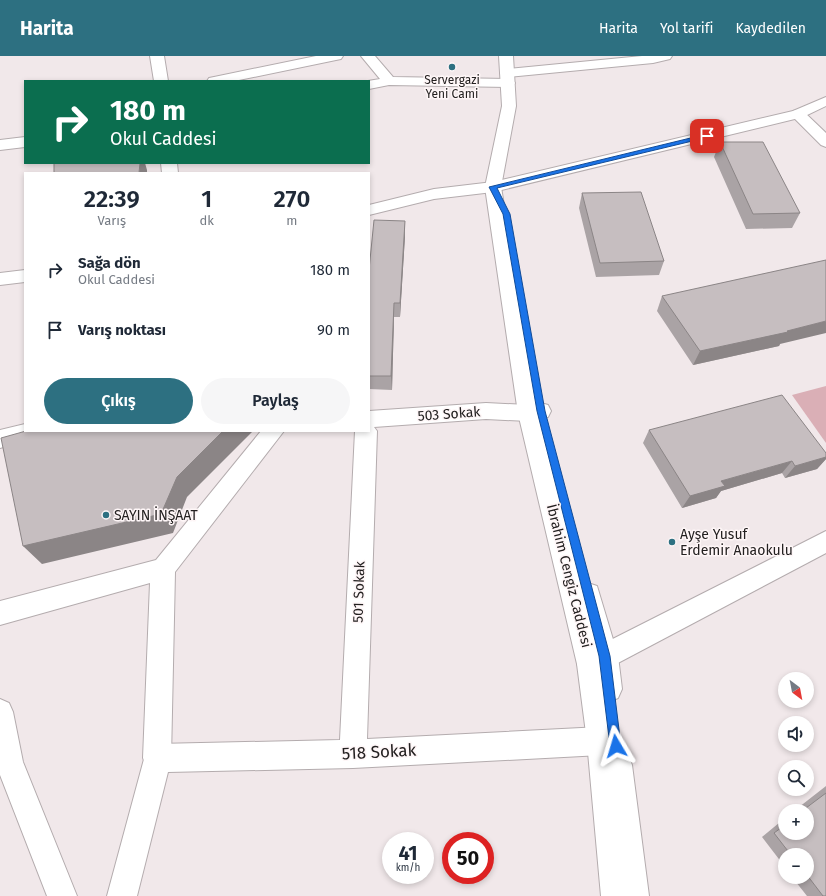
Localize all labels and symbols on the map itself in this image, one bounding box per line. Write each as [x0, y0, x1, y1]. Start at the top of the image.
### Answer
marker: Servergazi Yeni Cami [447, 62, 457, 72]
place label: Servergazi Yeni Cami [424, 73, 480, 101]
pin [690, 119, 724, 153]
street label: 503 Sokak [417, 403, 482, 425]
street label: İbrahim Cengiz Caddesi [543, 502, 596, 650]
place label: SAYIN İNŞAAT [114, 506, 199, 524]
marker: SAYIN İNŞAAT [101, 510, 111, 520]
place label: Ayşe Yusuf Erdemir Anaokulu [680, 526, 793, 559]
marker: Ayşe Yusuf Erdemir Anaokulu [667, 537, 677, 547]
street label: 501 Sokak [349, 560, 369, 623]
north arrow [778, 672, 814, 708]
position arrow [595, 725, 637, 767]
street label: 518 Sokak [341, 740, 417, 764]
speed limit sign: 50 [442, 832, 494, 884]

